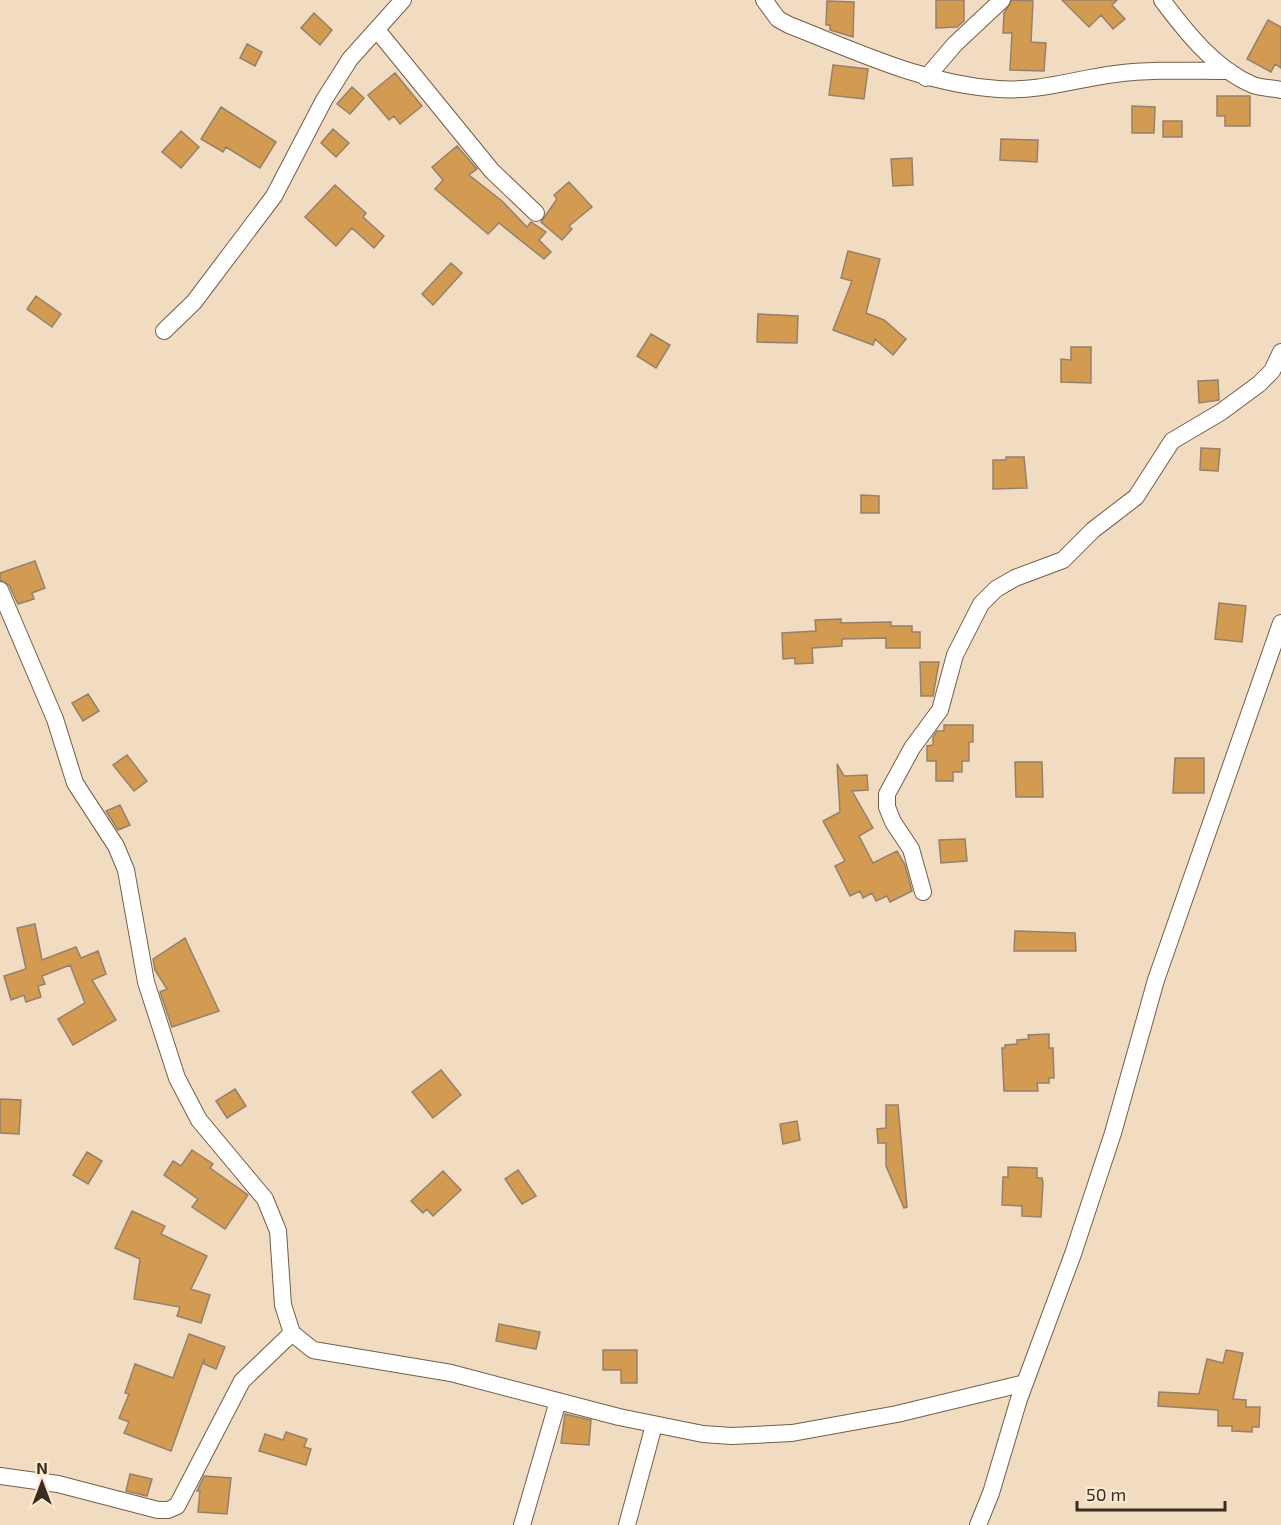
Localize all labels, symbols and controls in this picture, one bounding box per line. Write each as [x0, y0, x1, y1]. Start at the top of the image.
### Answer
north arrow [12, 1453, 72, 1513]
text: N [36, 1458, 48, 1477]
scale bar [1077, 1474, 1226, 1512]
text: 50 m [1086, 1483, 1126, 1505]

